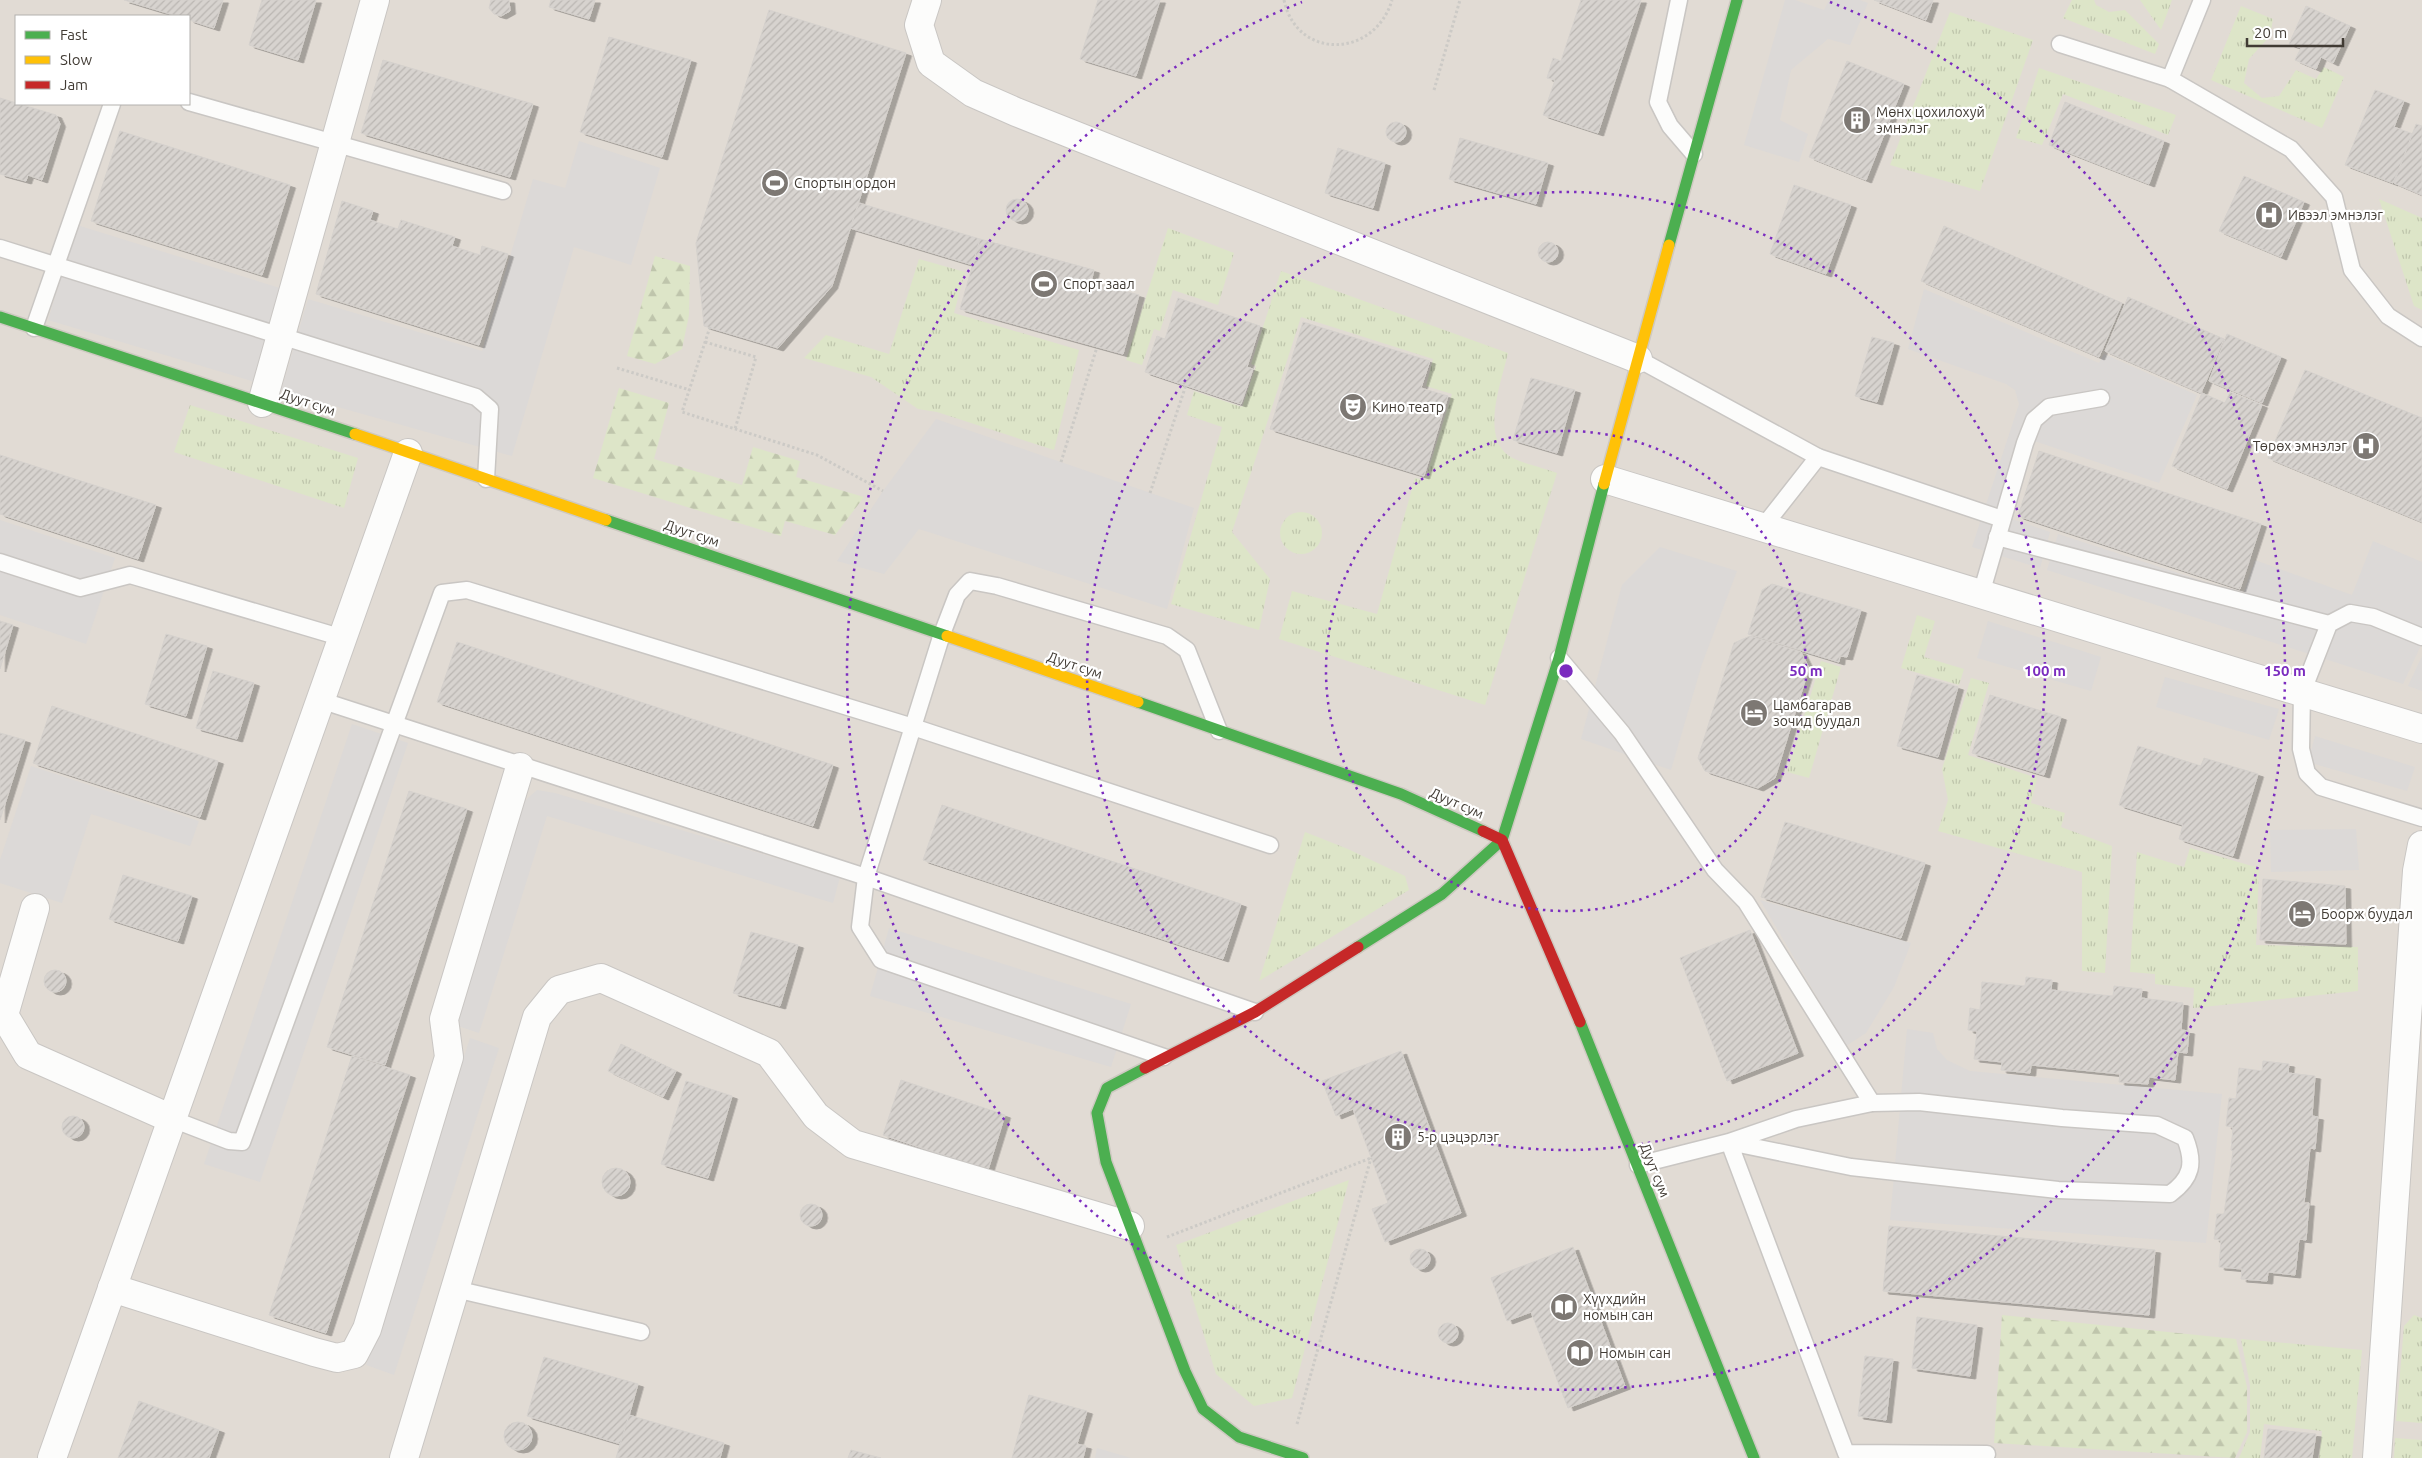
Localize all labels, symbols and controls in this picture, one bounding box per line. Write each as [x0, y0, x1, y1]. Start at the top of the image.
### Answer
legend [15, 15, 190, 105]
scale bar [2247, 15, 2343, 47]
text: 20 m [2254, 24, 2287, 41]
text: Fast [60, 26, 88, 43]
text: Slow [60, 51, 93, 68]
text: Jam [60, 76, 88, 93]
place label: Мөнх цохилохуй эмнэлэг [1876, 104, 1985, 136]
building icon: Мөнх цохилохуй эмнэлэг [1842, 105, 1872, 135]
sports icon: Спортын ордон [760, 168, 790, 198]
place label: Спортын ордон [794, 175, 896, 191]
hospital icon: Ивээл эмнэлэг [2254, 200, 2284, 230]
place label: Ивээл эмнэлэг [2288, 207, 2383, 223]
sports icon: Спорт заал [1029, 269, 1059, 299]
place label: Спорт заал [1063, 276, 1135, 292]
street label: Дуут сум [278, 385, 338, 419]
theatre icon: Кино театр [1338, 392, 1368, 422]
place label: Кино театр [1372, 399, 1444, 415]
hospital icon: Төрөх эмнэлэг [2351, 431, 2381, 461]
place label: Төрөх эмнэлэг [2253, 438, 2347, 454]
street label: Дуут сум [662, 516, 722, 550]
street label: Дуут сум [1045, 648, 1105, 682]
centre of rings [1557, 662, 1575, 680]
text: 50 m [1789, 662, 1823, 679]
text: 100 m [2024, 662, 2066, 679]
text: 150 m [2264, 662, 2306, 679]
place label: Цамбагарав зочид буудал [1773, 697, 1860, 729]
hotel icon: Цамбагарав зочид буудал [1739, 698, 1769, 728]
street label: Дуут сум [1428, 784, 1486, 822]
hotel icon: Боорж буудал [2287, 899, 2317, 929]
place label: Боорж буудал [2321, 906, 2413, 922]
building icon: 5-р цэцэрлэг [1383, 1122, 1413, 1152]
place label: 5-р цэцэрлэг [1417, 1129, 1499, 1145]
street label: Дуут сум [1637, 1140, 1673, 1200]
place label: Хүүхдийн номын сан [1583, 1291, 1653, 1323]
library icon: Хүүхдийн номын сан [1549, 1292, 1579, 1322]
library icon: Номын сан [1565, 1338, 1595, 1368]
place label: Номын сан [1599, 1345, 1671, 1361]

